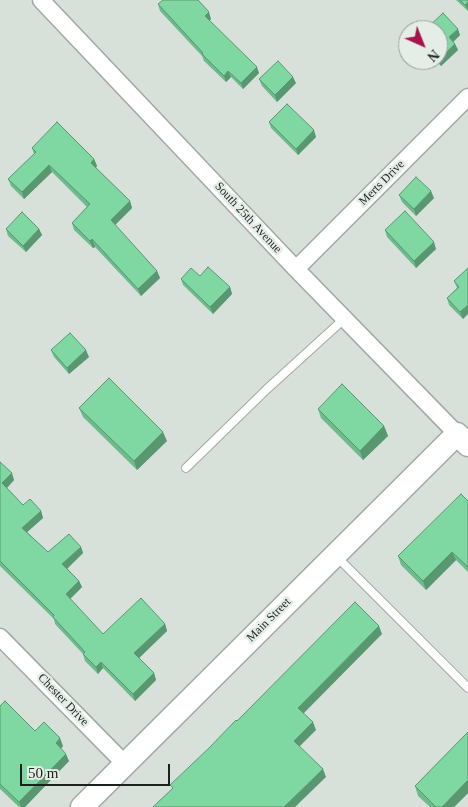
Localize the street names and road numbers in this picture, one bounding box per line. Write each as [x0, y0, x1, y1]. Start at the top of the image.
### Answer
street label: Merts Drive [356, 157, 408, 209]
street label: South 25th Avenue [211, 180, 285, 256]
street label: Main Street [244, 595, 294, 645]
street label: Chester Drive [35, 671, 91, 729]

